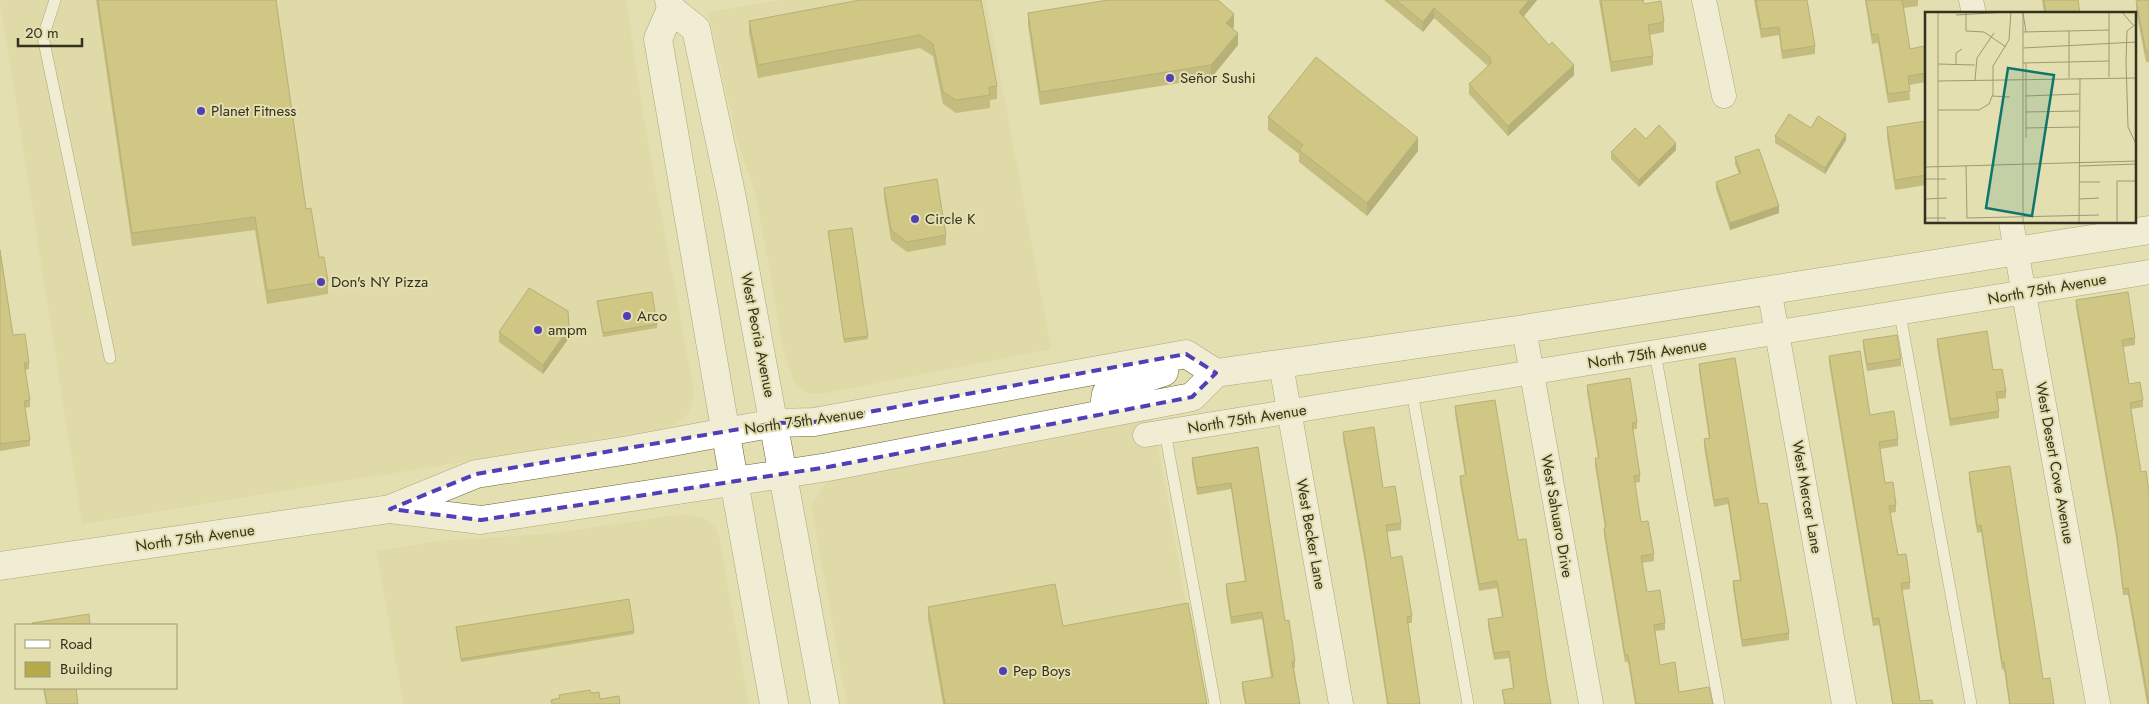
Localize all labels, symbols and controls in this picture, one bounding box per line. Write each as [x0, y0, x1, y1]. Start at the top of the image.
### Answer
inset map [1925, 12, 2136, 224]
scale bar [18, 15, 81, 47]
text: 20 m [25, 22, 59, 44]
place label: Señor Sushi [1180, 67, 1256, 89]
marker: Señor Sushi [1164, 72, 1176, 84]
place label: Planet Fitness [211, 100, 296, 122]
marker: Planet Fitness [195, 105, 207, 117]
place label: Circle K [925, 208, 976, 230]
marker: Circle K [909, 213, 921, 225]
street label: North 75th Avenue [1986, 268, 2108, 310]
place label: Don's NY Pizza [331, 271, 428, 293]
street label: West Peoria Avenue [735, 271, 781, 400]
marker: Don's NY Pizza [315, 276, 327, 288]
place label: Arco [637, 305, 667, 327]
marker: Arco [621, 310, 633, 322]
place label: ampm [548, 319, 587, 341]
marker: ampm [532, 324, 544, 336]
street label: North 75th Avenue [1586, 334, 1708, 374]
street label: West Desert Cove Avenue [2030, 380, 2080, 546]
street label: North 75th Avenue [1186, 399, 1308, 439]
street label: North 75th Avenue [743, 402, 865, 440]
street label: West Mercer Lane [1786, 439, 1828, 556]
street label: West Sahuaro Drive [1535, 453, 1579, 580]
street label: West Becker Lane [1290, 477, 1332, 591]
street label: North 75th Avenue [134, 519, 256, 557]
legend [15, 624, 178, 689]
text: Road [60, 633, 92, 655]
text: Building [60, 658, 112, 680]
place label: Pep Boys [1013, 660, 1071, 682]
marker: Pep Boys [997, 665, 1009, 677]

